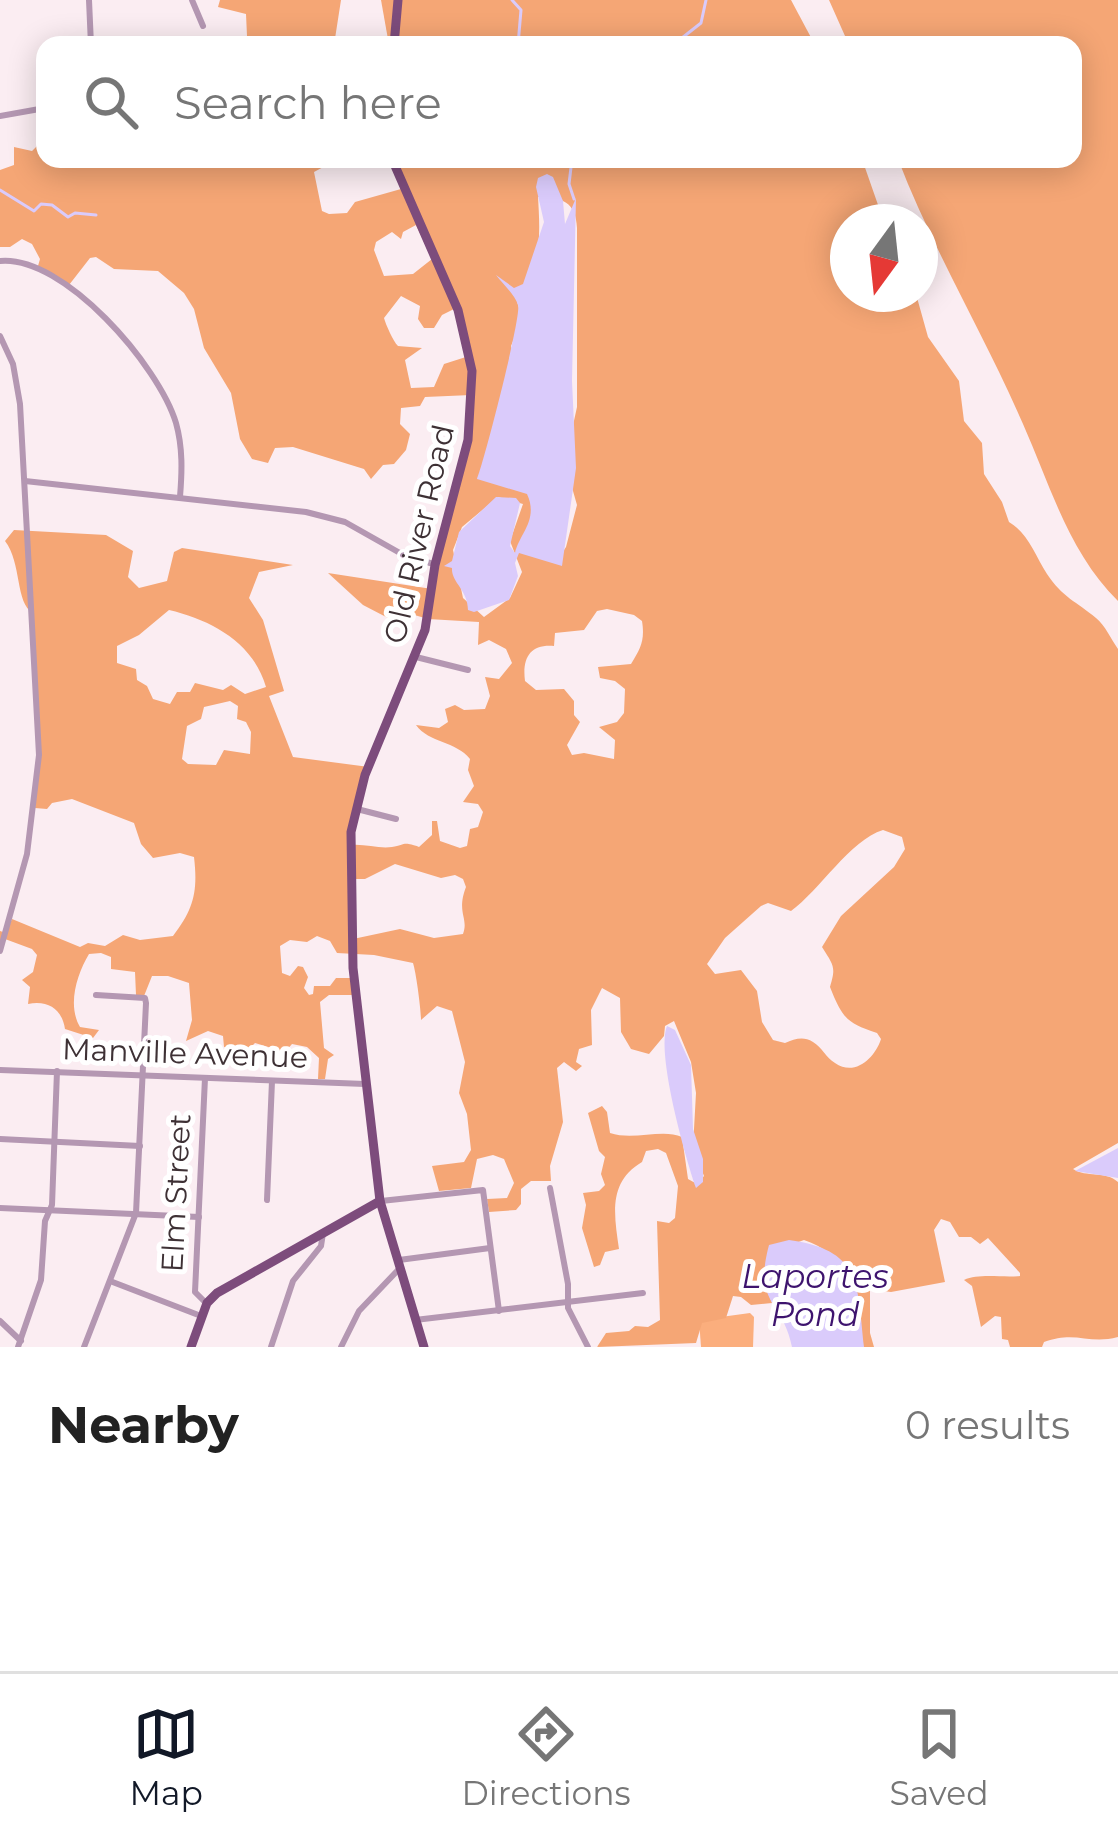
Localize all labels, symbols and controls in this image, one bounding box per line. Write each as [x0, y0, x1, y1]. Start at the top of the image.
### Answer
search box [36, 36, 1082, 168]
icon: search [78, 69, 144, 135]
text: Search here [174, 75, 442, 130]
north arrow [830, 204, 938, 312]
street label: Old River Road [376, 421, 462, 647]
street label: Manville Avenue [61, 1030, 309, 1076]
street label: Elm Street [153, 1113, 199, 1273]
water label: Laportes Pond [741, 1256, 889, 1334]
text: Nearby [48, 1394, 239, 1456]
text: 0 results [905, 1401, 1070, 1449]
tab: Map [129, 1701, 203, 1813]
tab: Directions [462, 1701, 631, 1813]
tab: Saved [889, 1701, 989, 1813]

